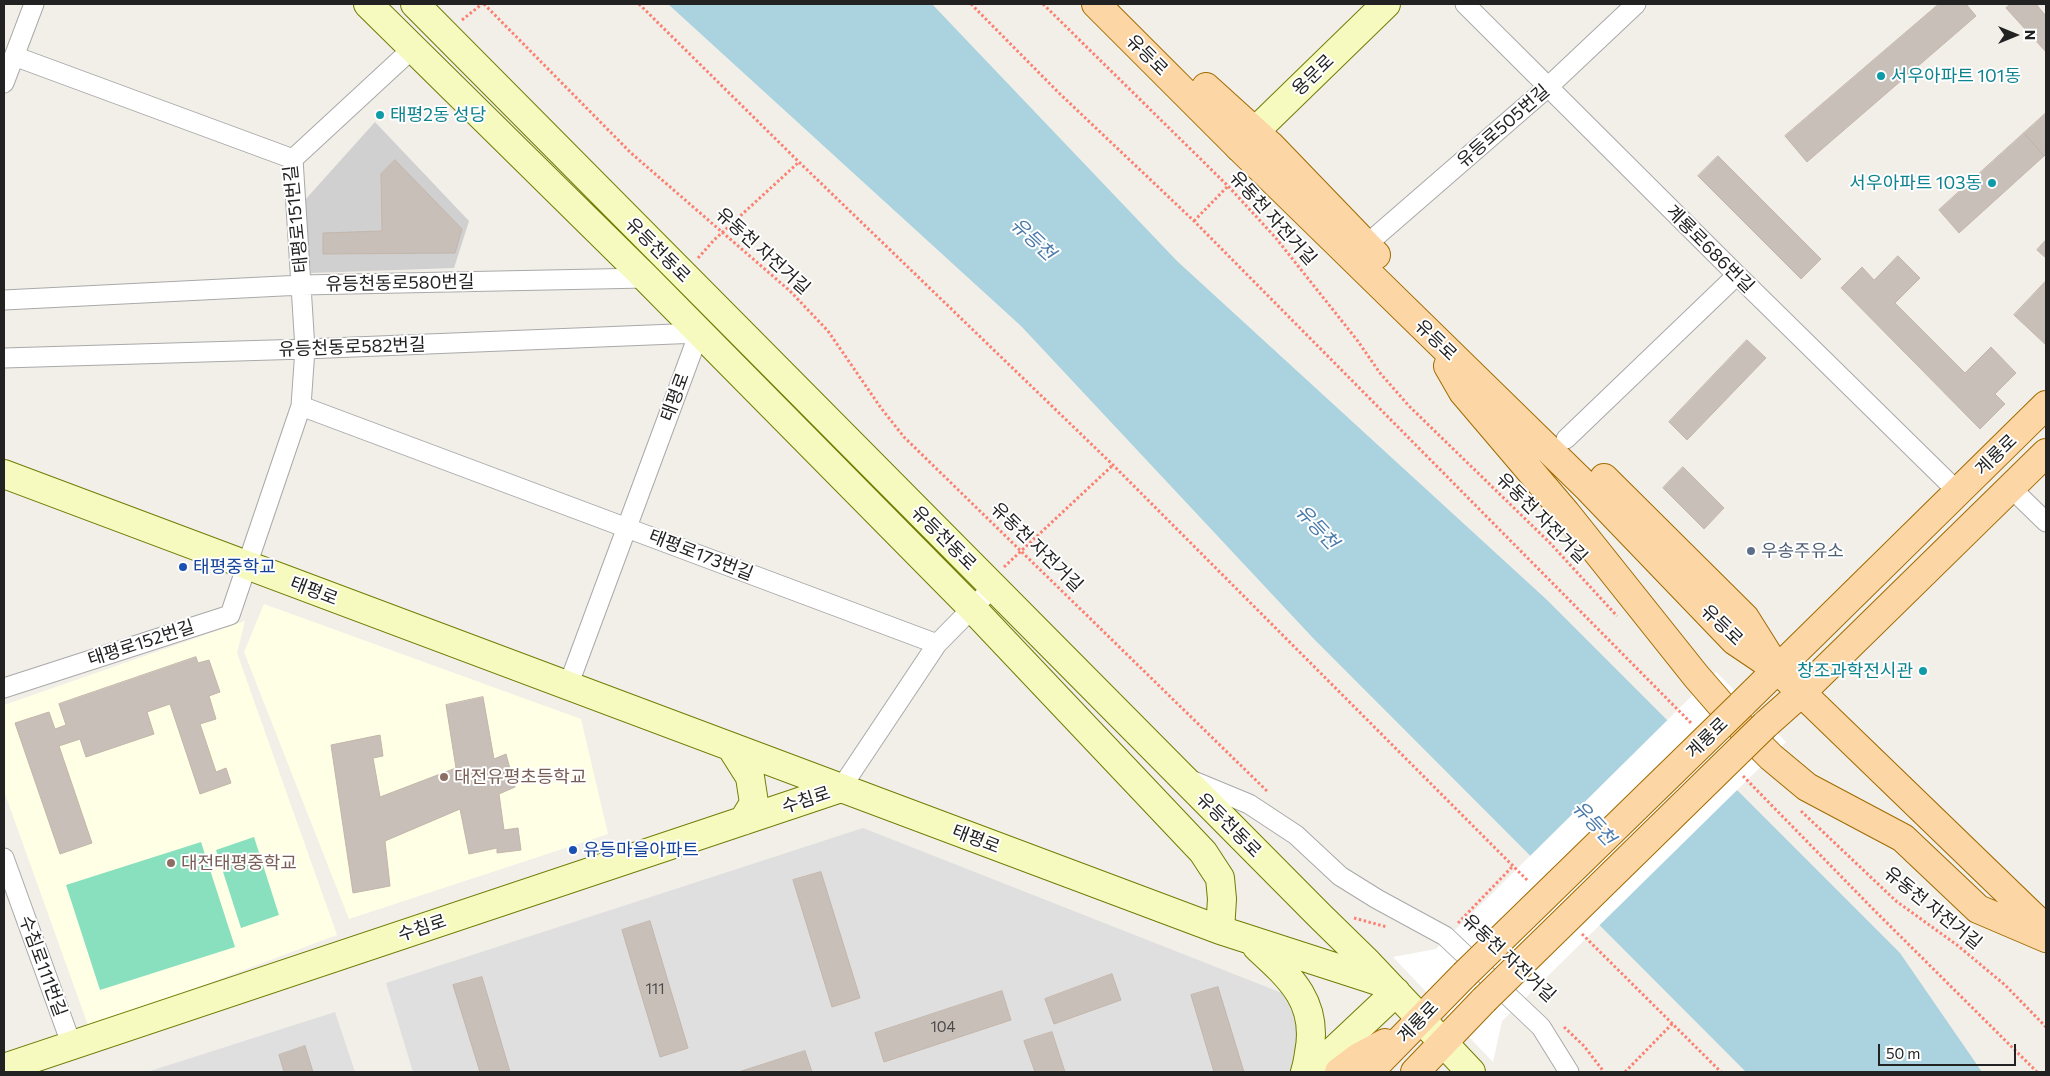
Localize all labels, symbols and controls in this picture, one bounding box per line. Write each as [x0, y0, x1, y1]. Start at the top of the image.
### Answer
north arrow [1990, 10, 2040, 60]
street label: 유등로 [1122, 30, 1172, 80]
text: N [2022, 30, 2039, 40]
street label: 용문로 [1288, 50, 1338, 100]
place label: 서우아파트 101동 [1891, 65, 2021, 87]
marker: 서우아파트 101동 [1875, 70, 1887, 82]
street label: 유등로505번길 [1452, 80, 1554, 172]
place label: 태평2동 성당 [390, 104, 486, 126]
marker: 태평2동 성당 [374, 109, 386, 121]
street label: 태평로151번길 [280, 164, 312, 274]
street label: 유동천 자전거길 [1225, 166, 1321, 270]
place label: 서우아파트 103동 [1850, 172, 1982, 194]
marker: 서우아파트 103동 [1986, 177, 1998, 189]
street label: 계룡로686번길 [1662, 201, 1758, 297]
street label: 유동천 자전거길 [711, 203, 815, 299]
street label: 유등천동로 [621, 213, 695, 287]
water label: 유등천 [1006, 213, 1060, 265]
street label: 유등천동로580번길 [325, 271, 475, 295]
street label: 유등로 [1411, 315, 1461, 365]
street label: 유등천동로582번길 [278, 334, 426, 360]
street label: 태평로 [656, 370, 694, 424]
street label: 계룡로 [1971, 430, 2021, 480]
street label: 유동천 자전거길 [1492, 468, 1592, 568]
street label: 유동천 자전거길 [987, 498, 1087, 596]
water label: 유등천 [1291, 500, 1343, 554]
street label: 유등천동로 [907, 501, 981, 575]
street label: 태평로173번길 [646, 525, 756, 585]
place label: 우송주유소 [1761, 540, 1844, 562]
marker: 우송주유소 [1745, 545, 1757, 557]
place label: 태평중학교 [193, 556, 276, 578]
marker: 태평중학교 [177, 561, 189, 573]
street label: 태평로 [287, 572, 341, 610]
street label: 유등로 [1697, 600, 1747, 650]
street label: 태평로152번길 [85, 616, 197, 670]
place label: 창조과학전시관 [1797, 660, 1913, 682]
marker: 창조과학전시관 [1917, 665, 1929, 677]
street label: 계룡로 [1682, 713, 1732, 763]
place label: 대전유평초등학교 [454, 766, 586, 788]
marker: 대전유평초등학교 [438, 771, 450, 783]
street label: 수침로 [779, 782, 833, 818]
street label: 유등천동로 [1192, 788, 1266, 862]
water label: 유등천 [1568, 796, 1620, 850]
street label: 태평로 [949, 820, 1003, 858]
place label: 유등마을아파트 [583, 839, 699, 861]
marker: 유등마을아파트 [567, 844, 579, 856]
place label: 대전태평중학교 [181, 852, 297, 874]
marker: 대전태평중학교 [165, 857, 177, 869]
street label: 유동천 자전거길 [1880, 862, 1986, 954]
street label: 유동천 자전거길 [1458, 909, 1560, 1007]
street label: 수침로 [395, 910, 449, 946]
street label: 수침로111번길 [15, 913, 71, 1019]
house number: 111 [645, 980, 665, 998]
street label: 계룡로 [1393, 997, 1443, 1047]
house number: 104 [930, 1018, 956, 1036]
scale bar [1880, 1034, 2018, 1066]
text: 50 m [1886, 1044, 1920, 1062]

